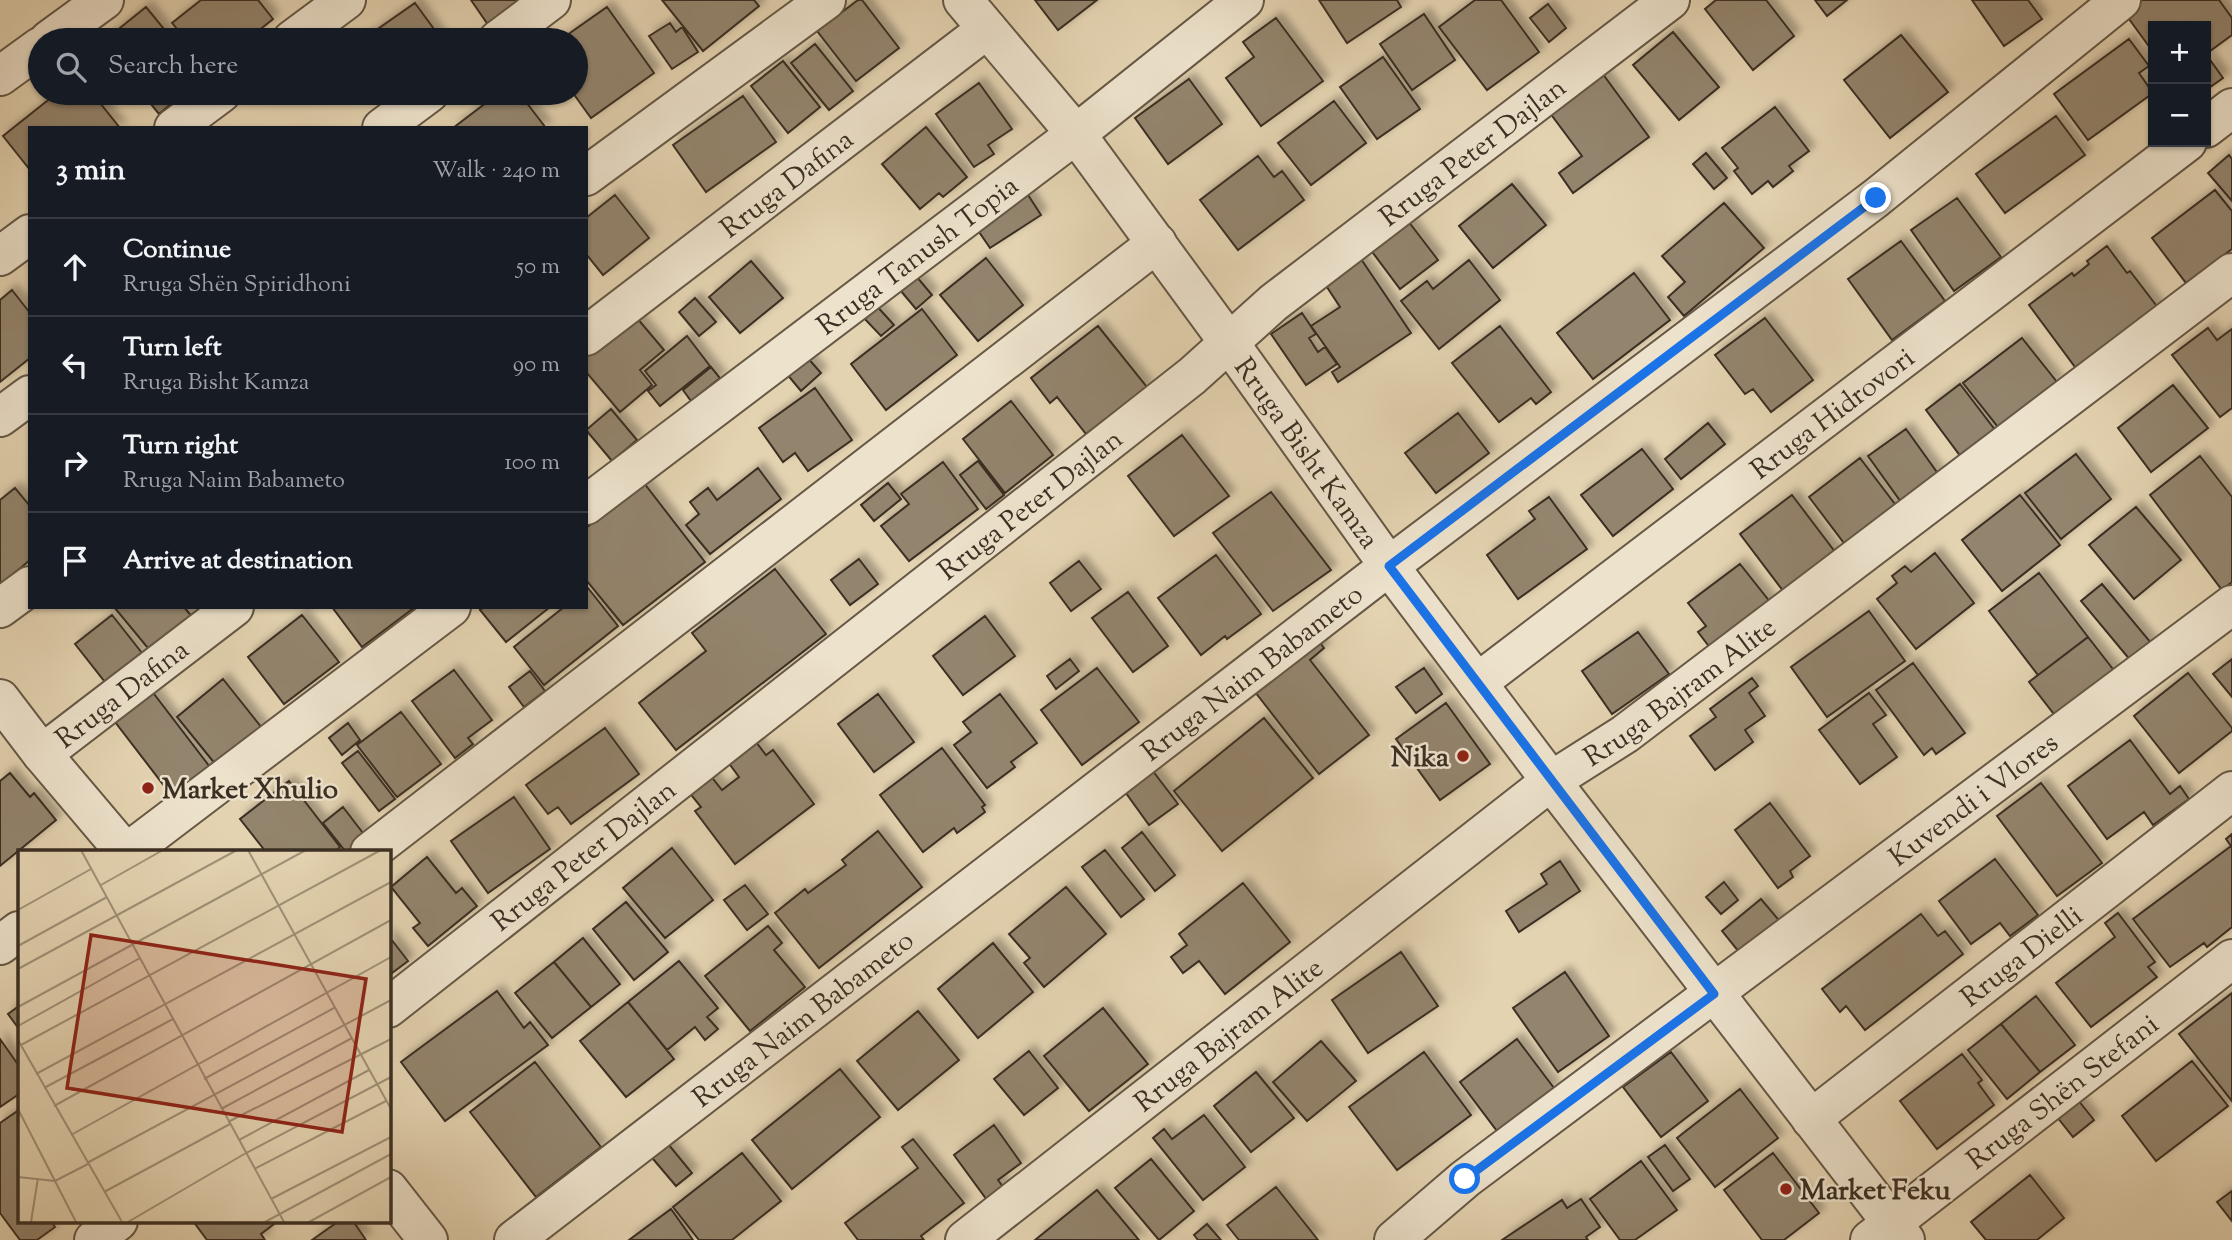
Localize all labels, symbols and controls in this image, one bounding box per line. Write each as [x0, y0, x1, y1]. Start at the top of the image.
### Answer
map controls [2148, 21, 2211, 147]
button: + [2148, 21, 2211, 84]
search box [28, 28, 588, 105]
icon: search [52, 48, 90, 86]
text: Search here [108, 48, 238, 85]
street label: Rruga Peter Dajlan [1372, 69, 1575, 238]
button: − [2148, 84, 2211, 147]
street label: Rruga Dafina [713, 121, 863, 249]
text: 3 min [56, 150, 126, 193]
text: Walk · 240 m [432, 155, 560, 188]
street label: Rruga Tanush Topia [810, 167, 1028, 346]
route end [1860, 182, 1891, 213]
text: Continue [123, 232, 231, 269]
icon: ahead [56, 248, 94, 286]
text: 50 m [516, 251, 560, 284]
text: Rruga Shën Spiridhoni [123, 269, 351, 302]
text: Turn left [123, 330, 222, 367]
street label: Rruga Hidrovori [1743, 339, 1924, 491]
icon: left [56, 346, 94, 384]
text: 90 m [513, 349, 560, 382]
street label: Rruga Bisht Kamza [1223, 350, 1388, 558]
text: Rruga Bisht Kamza [123, 367, 309, 400]
street label: Rruga Peter Dajlan [930, 421, 1132, 591]
text: Turn right [123, 428, 238, 465]
icon: right [56, 444, 94, 482]
text: 100 m [504, 447, 560, 480]
text: Rruga Naim Babameto [123, 465, 345, 498]
icon: arrive [56, 542, 94, 580]
text: Arrive at destination [123, 543, 353, 580]
street label: Rruga Naim Babameto [1134, 576, 1373, 773]
street label: Rruga Bajram Alite [1577, 609, 1786, 778]
street label: Rruga Dafina [48, 631, 198, 760]
street label: Kuvendi i Vlores [1882, 725, 2068, 878]
place label: Nika [1391, 739, 1449, 779]
marker: Nika [1455, 748, 1471, 764]
place label: Market Xhulio [162, 771, 338, 811]
street label: Rruga Peter Dajlan [484, 772, 686, 942]
marker: Market Xhulio [140, 780, 156, 796]
inset map [18, 850, 390, 1222]
street label: Rruga Dielli [1953, 897, 2092, 1018]
street label: Rruga Naim Babameto [685, 922, 923, 1119]
street label: Rruga Bajram Alite [1127, 950, 1333, 1123]
street label: Rruga Shën Stefani [1959, 1006, 2168, 1181]
route start [1449, 1163, 1480, 1194]
place label: Market Feku [1800, 1172, 1952, 1212]
marker: Market Feku [1778, 1181, 1794, 1197]

